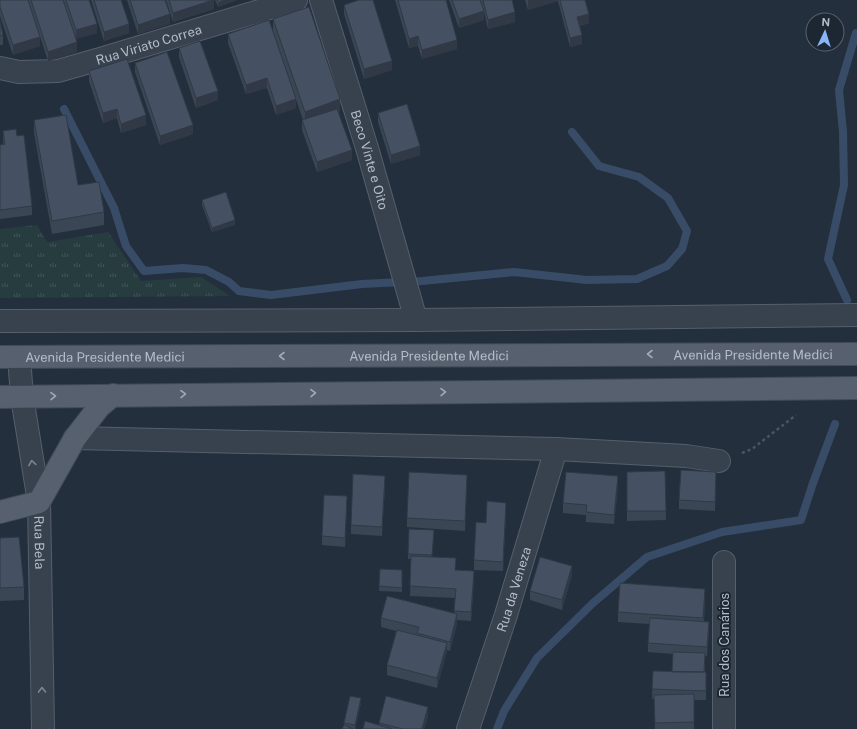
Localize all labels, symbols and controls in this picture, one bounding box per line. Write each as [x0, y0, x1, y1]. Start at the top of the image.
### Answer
north arrow [805, 12, 845, 52]
text: N [821, 16, 830, 28]
street label: Rua Viriato Correa [94, 21, 203, 67]
street label: Beco Vinte e Oito [348, 108, 392, 211]
street label: Avenida Presidente Medici [673, 347, 833, 362]
street label: Avenida Presidente Medici [349, 348, 509, 363]
street label: Avenida Presidente Medici [25, 349, 185, 364]
one-way arrow [647, 350, 653, 358]
one-way arrow [279, 352, 285, 360]
one-way arrow [440, 388, 446, 396]
one-way arrow [310, 389, 316, 397]
one-way arrow [180, 390, 186, 398]
one-way arrow [50, 392, 56, 400]
one-way arrow [28, 459, 37, 466]
street label: Rua Bela [32, 515, 48, 570]
street label: Rua da Veneza [493, 545, 534, 634]
street label: Rua dos Canários [717, 593, 732, 697]
one-way arrow [38, 687, 46, 693]

